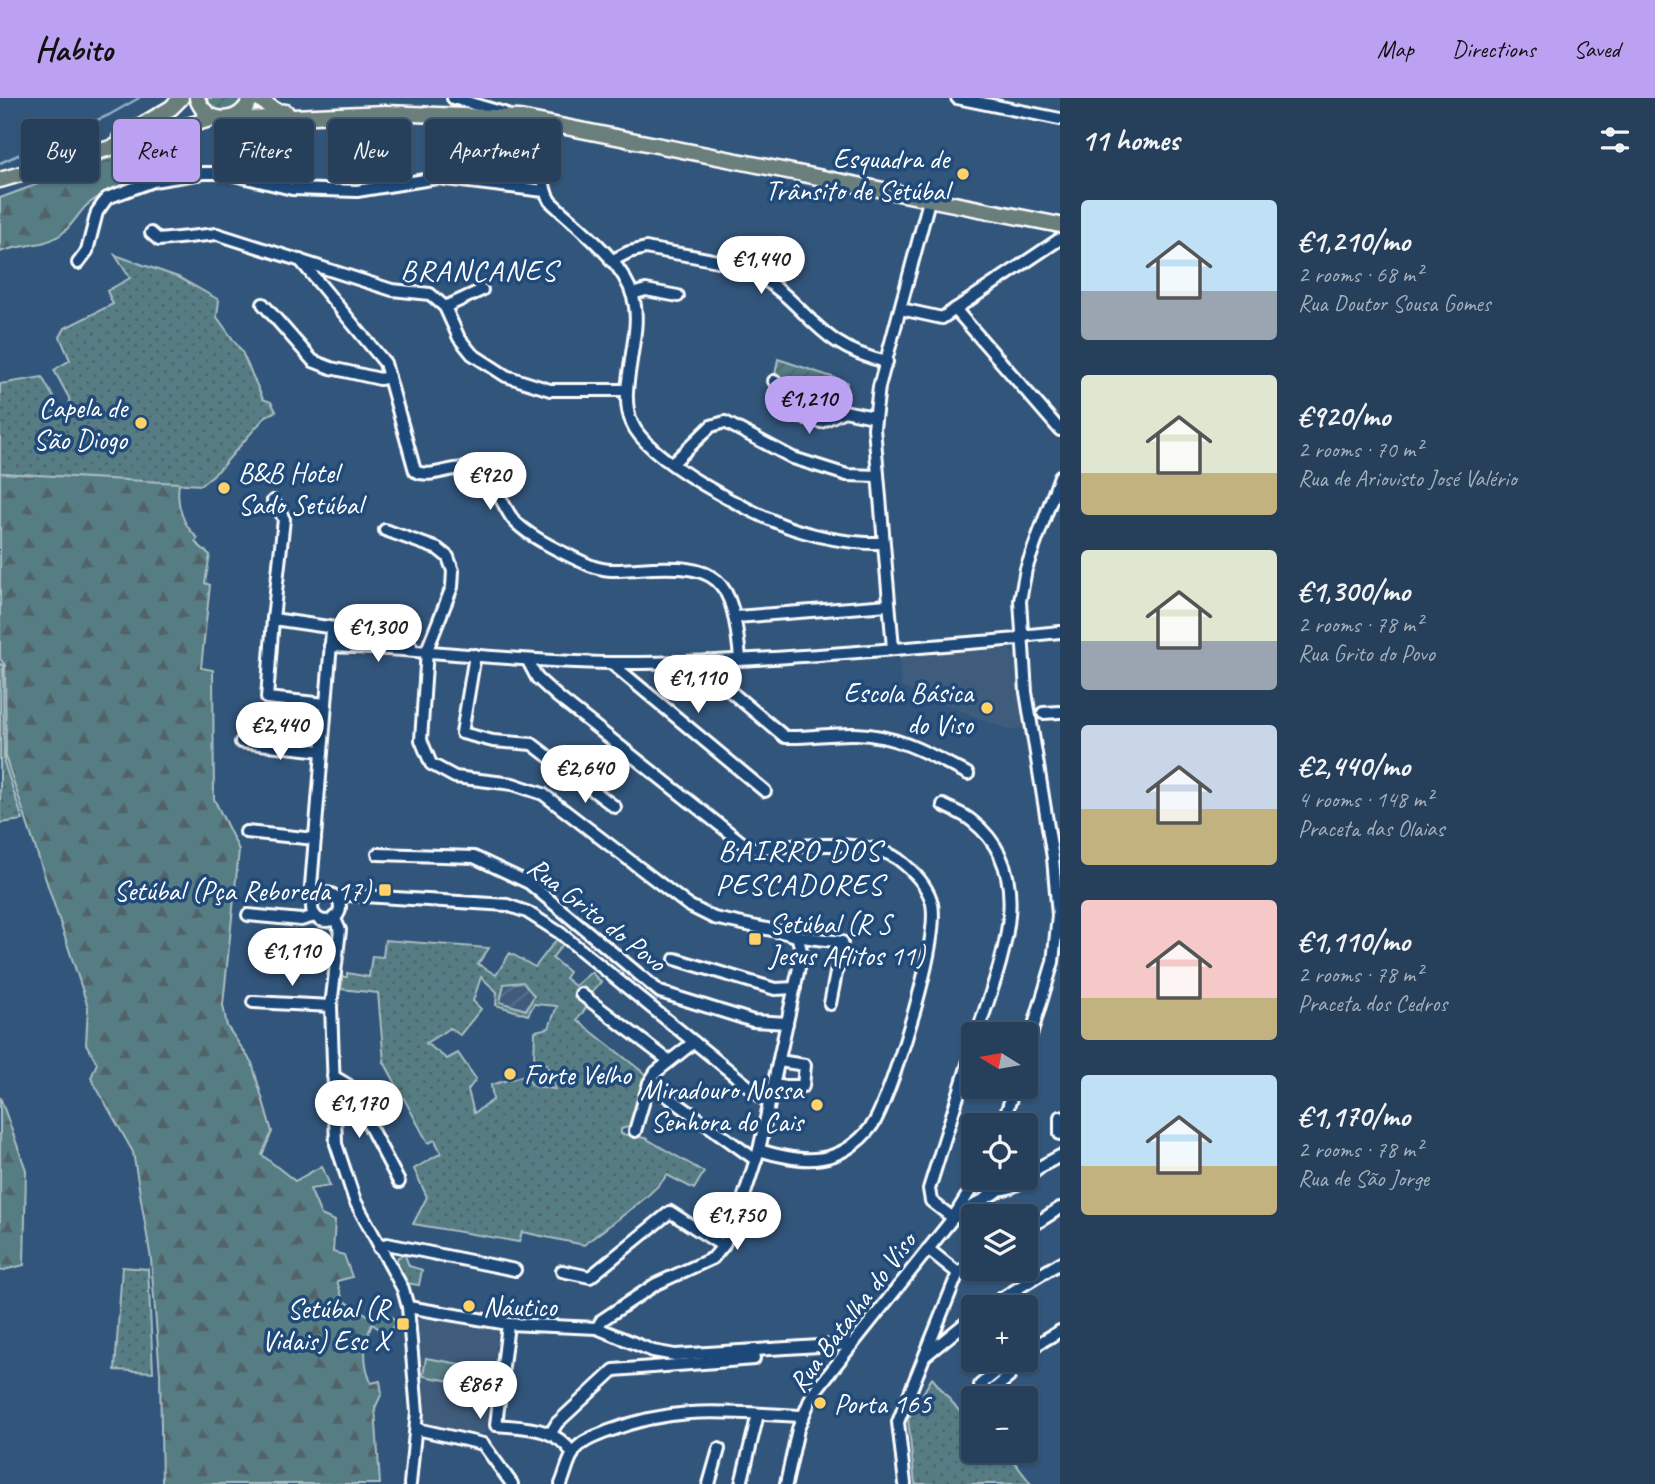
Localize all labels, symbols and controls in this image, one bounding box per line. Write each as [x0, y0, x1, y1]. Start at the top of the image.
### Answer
text: Habito [35, 28, 113, 70]
text: Map [1377, 34, 1414, 64]
text: Directions [1452, 34, 1535, 64]
text: Saved [1573, 34, 1620, 64]
chip: Buy [21, 119, 99, 182]
chip: Rent [113, 119, 200, 182]
chip: Filters [214, 119, 314, 182]
chip: New [328, 119, 411, 182]
chip: Apartment [425, 119, 561, 182]
text: 11 homes [1081, 121, 1179, 159]
icon: filters [1596, 121, 1634, 159]
place label: Esquadra de Trânsito de Setúbal [765, 141, 954, 208]
marker: Esquadra de Trânsito de Setúbal [955, 166, 971, 182]
text: €1,210/mo [1298, 222, 1410, 260]
icon: home [1137, 228, 1221, 312]
pin: €1,440 [704, 236, 818, 296]
text: €1,440 [733, 244, 789, 273]
district label: BRANCANES [400, 251, 561, 289]
text: 2 rooms · 68 m² [1298, 260, 1422, 289]
text: Rua Doutor Sousa Gomes [1298, 289, 1491, 318]
pin: €1,210 [752, 376, 866, 436]
text: €1,210 [781, 384, 837, 413]
place label: Capela de São Diogo [33, 390, 129, 457]
text: €920/mo [1298, 397, 1390, 435]
icon: home [1137, 403, 1221, 487]
marker: Capela de São Diogo [133, 415, 149, 431]
text: 2 rooms · 70 m² [1298, 435, 1422, 464]
pin: €920 [449, 452, 531, 512]
place label: B&B Hotel Sado Setúbal [238, 455, 368, 522]
text: €920 [469, 460, 511, 489]
text: Rua de Ariovisto José Valério [1298, 464, 1517, 493]
marker: B&B Hotel Sado Setúbal [216, 480, 232, 496]
text: €1,300/mo [1298, 572, 1410, 610]
icon: home [1137, 578, 1221, 662]
pin: €1,300 [321, 604, 435, 664]
text: 2 rooms · 78 m² [1298, 610, 1422, 639]
text: €1,300 [350, 612, 406, 641]
text: Rua Grito do Povo [1298, 639, 1435, 668]
pin: €1,110 [641, 656, 755, 715]
text: €1,110 [670, 663, 726, 692]
place label: Escola Básica do Viso [844, 675, 975, 742]
marker: Escola Básica do Viso [979, 700, 995, 716]
pin: €2,440 [223, 702, 337, 762]
text: €2,440 [252, 710, 308, 739]
pin: €2,640 [528, 746, 642, 805]
text: €2,440/mo [1298, 747, 1410, 785]
text: €2,640 [557, 753, 613, 782]
icon: home [1137, 753, 1221, 837]
text: 4 rooms · 148 m² [1298, 785, 1433, 814]
text: Praceta das Olaias [1298, 814, 1444, 843]
district label: BAIRRO DOS PESCADORES [716, 831, 888, 903]
street label: Rua Grito do Povo [521, 849, 675, 980]
place label: Setúbal (Pça Reboreda 17) [114, 873, 373, 908]
marker: Setúbal (Pça Reboreda 17) [377, 882, 393, 898]
place label: Setúbal (R S Jesus Aflitos 11) [767, 906, 926, 973]
text: €1,110/mo [1298, 922, 1410, 960]
pin: €1,110 [235, 928, 349, 988]
icon: home [1137, 928, 1221, 1012]
marker: Setúbal (R S Jesus Aflitos 11) [747, 931, 763, 947]
text: €1,110 [264, 936, 320, 965]
text: 2 rooms · 78 m² [1298, 960, 1422, 989]
text: Praceta dos Cedros [1298, 989, 1447, 1018]
north arrow [961, 1022, 1038, 1099]
map controls [961, 1022, 1038, 1463]
place label: Forte Velho [524, 1057, 633, 1092]
marker: Forte Velho [502, 1066, 518, 1082]
place label: Miradouro Nossa Senhora do Cais [640, 1072, 805, 1139]
pin: €1,170 [302, 1080, 416, 1140]
text: €1,170 [331, 1088, 387, 1117]
marker: Miradouro Nossa Senhora do Cais [809, 1097, 825, 1113]
text: €1,170/mo [1298, 1097, 1410, 1135]
icon: home [1137, 1103, 1221, 1187]
button: locate [961, 1113, 1038, 1190]
text: 2 rooms · 78 m² [1298, 1135, 1422, 1164]
text: Rua de São Jorge [1298, 1164, 1429, 1193]
pin: €1,750 [680, 1192, 794, 1252]
text: €1,750 [709, 1200, 765, 1229]
button: layers [961, 1204, 1038, 1281]
street label: Rua Batalha do Viso [780, 1223, 925, 1399]
place label: Náutico [483, 1289, 559, 1324]
place label: Setúbal (R Vidais) Esc X [261, 1291, 393, 1358]
button: + [961, 1295, 1038, 1372]
marker: Náutico [461, 1298, 477, 1314]
marker: Setúbal (R Vidais) Esc X [395, 1316, 411, 1332]
pin: €867 [439, 1362, 521, 1421]
text: €867 [459, 1369, 501, 1398]
place label: Porta 165 [834, 1386, 933, 1421]
button: − [961, 1386, 1038, 1463]
marker: Porta 165 [812, 1395, 828, 1411]

